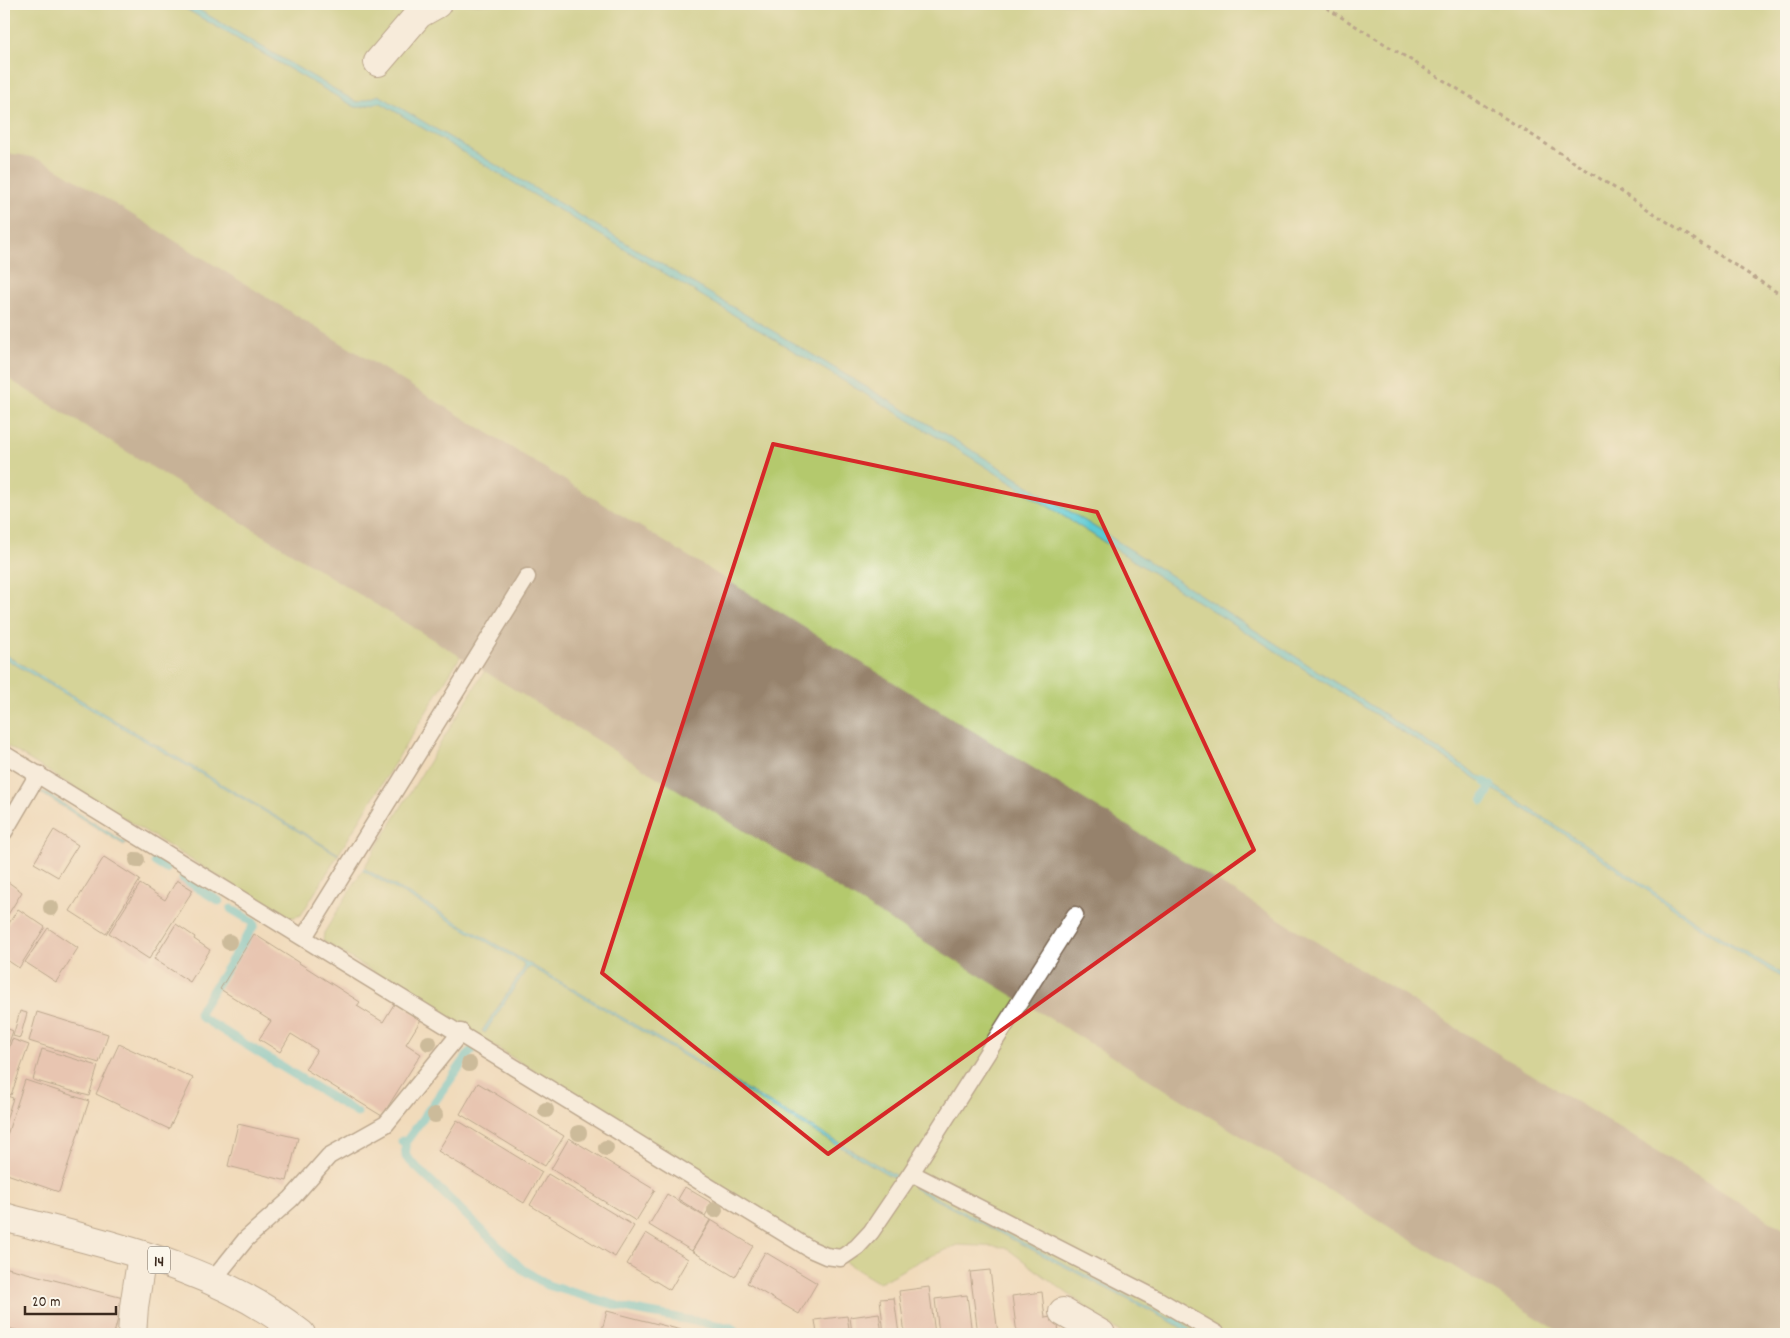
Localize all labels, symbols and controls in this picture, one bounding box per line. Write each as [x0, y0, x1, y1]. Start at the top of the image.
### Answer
road number: 14 [148, 1246, 170, 1274]
scale bar [25, 1283, 116, 1315]
text: 20 m [32, 1292, 60, 1314]

